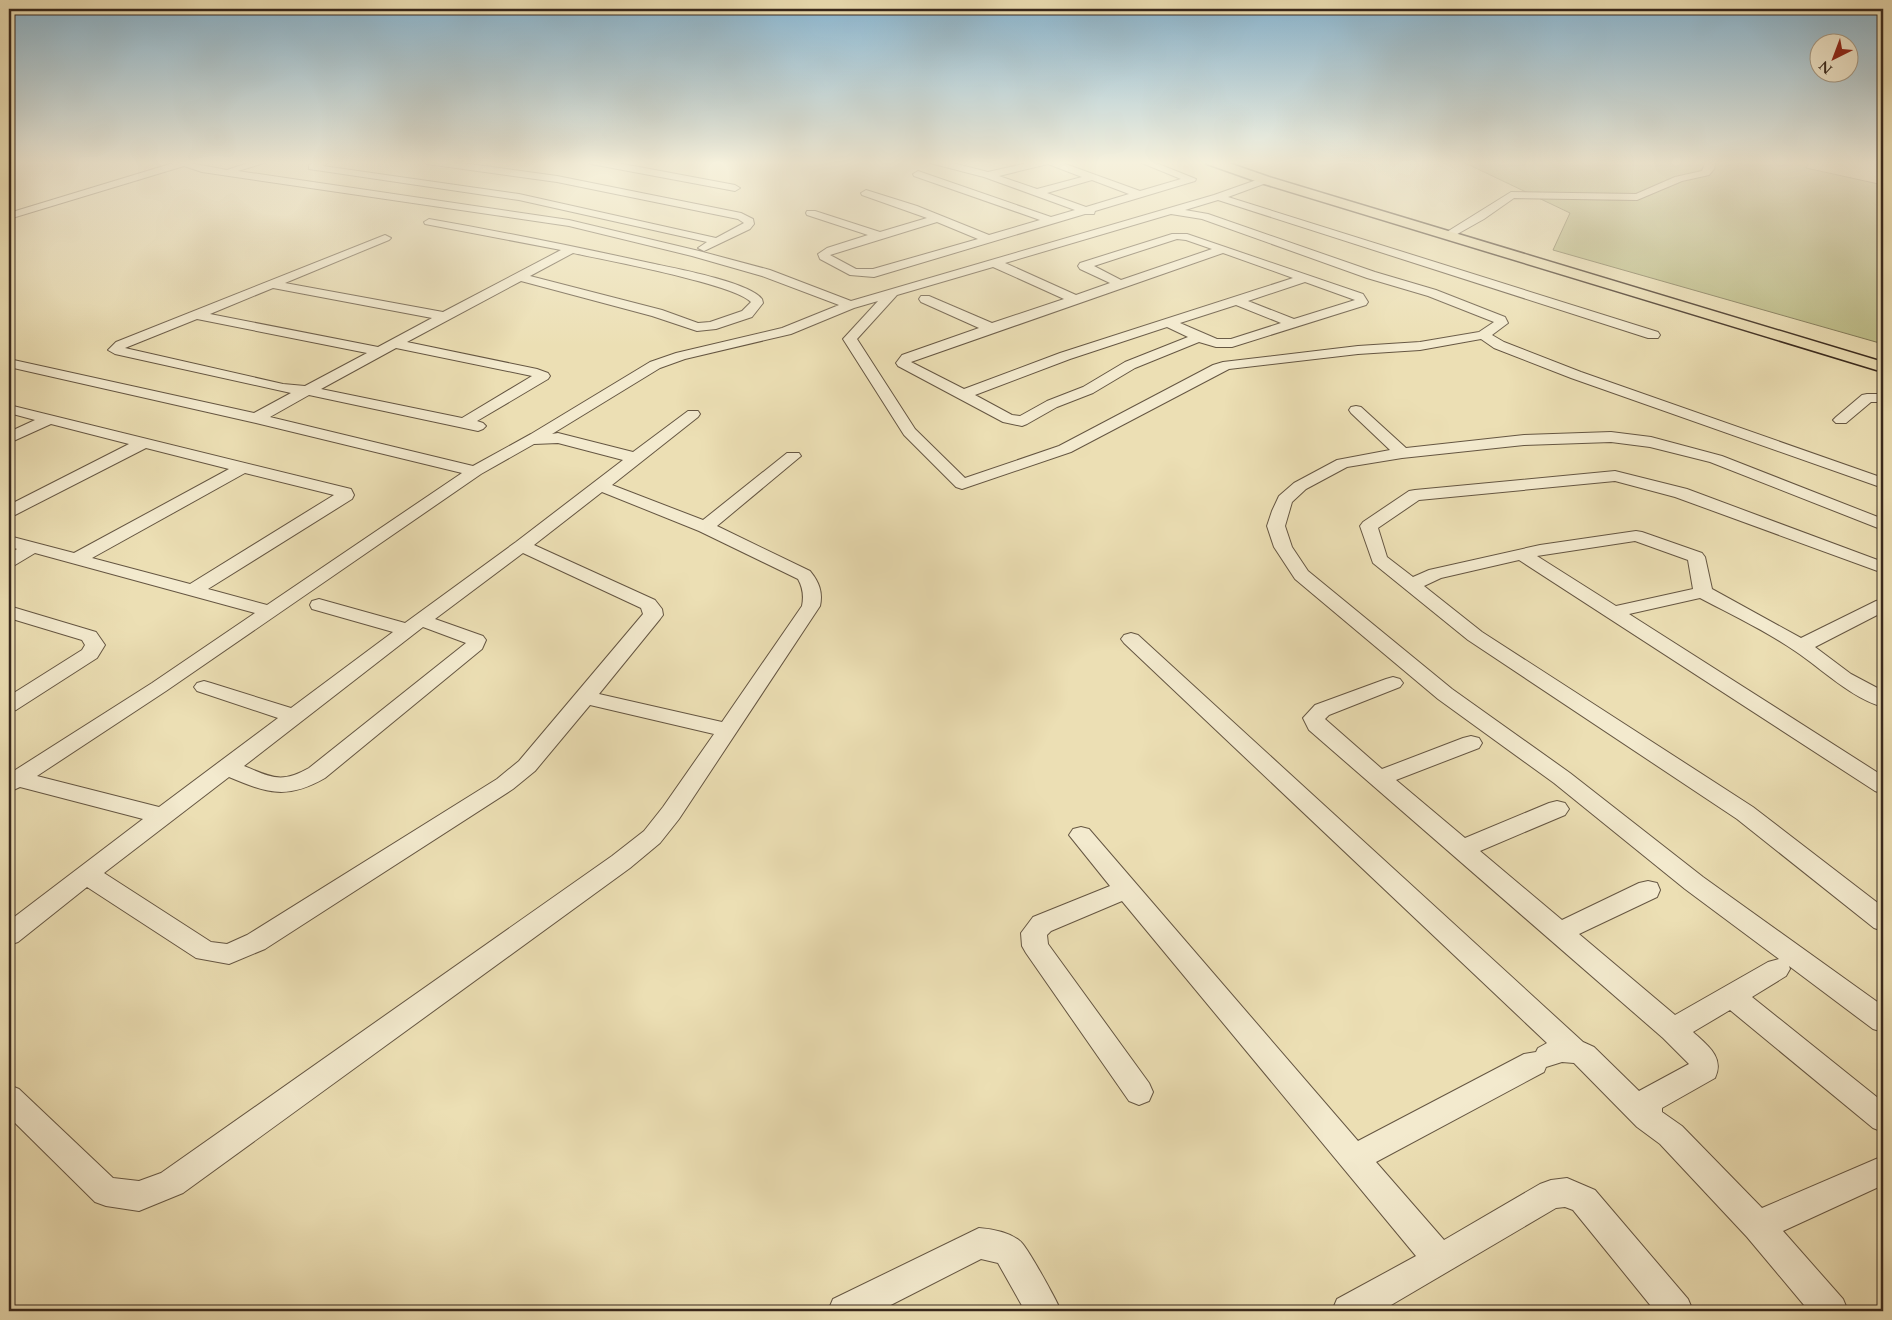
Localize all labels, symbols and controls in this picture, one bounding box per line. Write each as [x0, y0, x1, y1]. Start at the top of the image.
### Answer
north arrow [1810, 32, 1860, 82]
text: N [1815, 56, 1837, 78]

